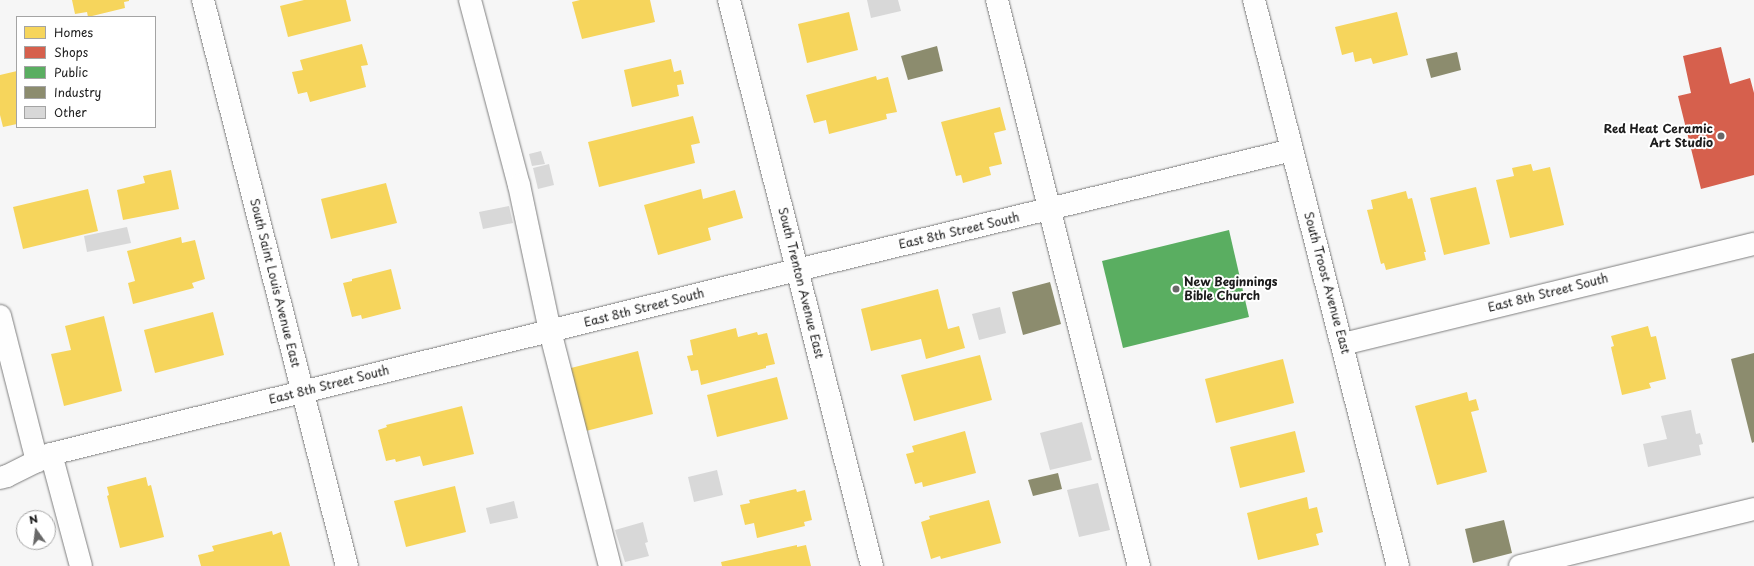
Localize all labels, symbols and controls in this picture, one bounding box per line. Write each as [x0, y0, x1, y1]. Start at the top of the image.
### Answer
legend [16, 16, 156, 128]
text: Homes [54, 23, 93, 41]
text: Shops [54, 43, 88, 61]
text: Public [54, 63, 88, 81]
text: Industry [54, 83, 101, 101]
text: Other [54, 103, 87, 121]
place label: Red Heat Ceramic Art Studio [1602, 122, 1713, 150]
marker: Red Heat Ceramic Art Studio [1716, 131, 1726, 141]
street label: South Saint Louis Avenue East [247, 197, 303, 369]
street label: South Trenton Avenue East [775, 206, 827, 360]
street label: East 8th Street South [896, 210, 1022, 252]
street label: South Troost Avenue East [1301, 210, 1353, 356]
street label: East 8th Street South [1486, 271, 1610, 315]
place label: New Beginnings Bible Church [1184, 275, 1278, 303]
marker: New Beginnings Bible Church [1171, 284, 1181, 294]
street label: East 8th Street South [582, 286, 706, 330]
street label: East 8th Street South [267, 363, 391, 407]
north arrow [16, 510, 56, 550]
text: N [27, 510, 40, 528]

